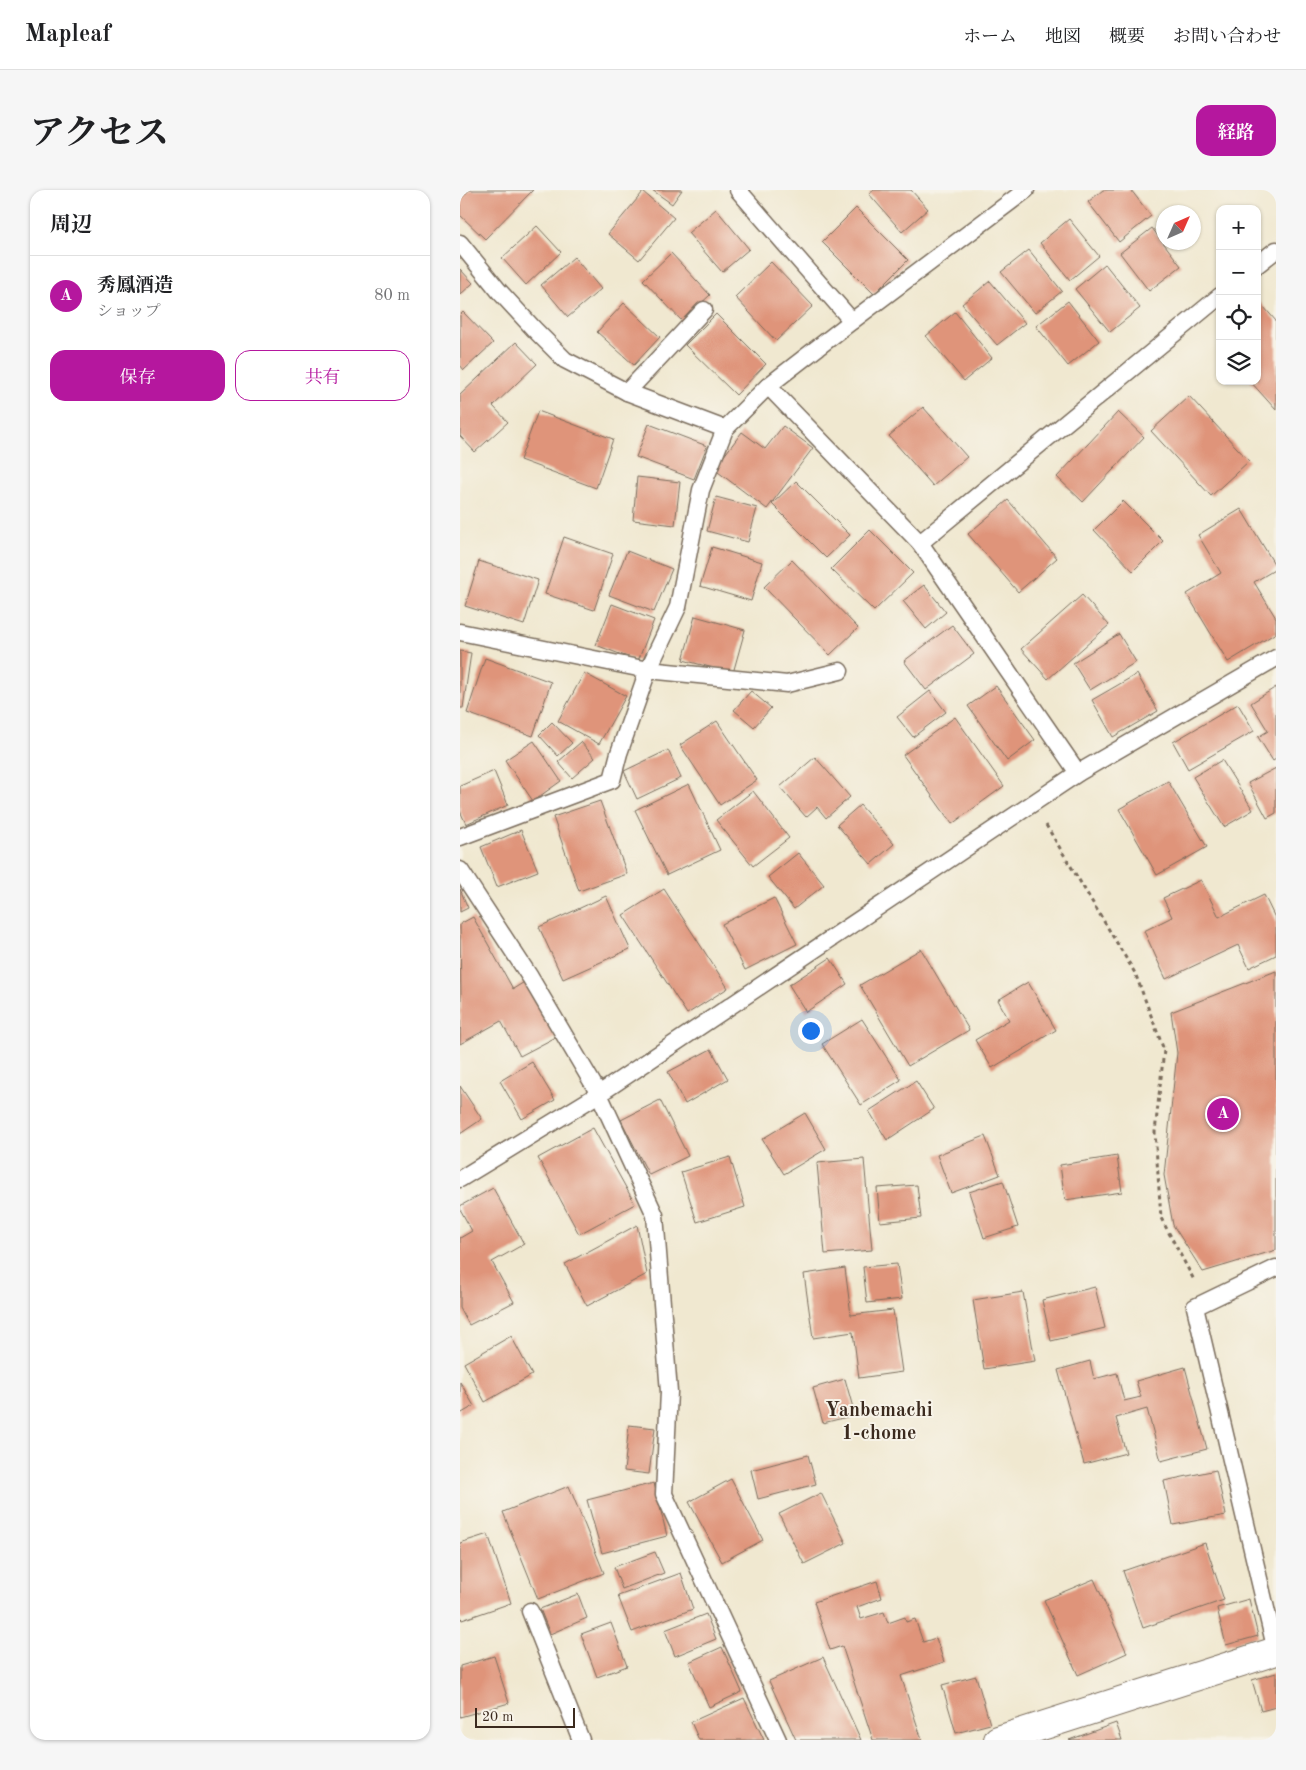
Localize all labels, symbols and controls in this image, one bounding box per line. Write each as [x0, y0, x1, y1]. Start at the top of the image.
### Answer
text: Mapleaf [25, 23, 111, 47]
text: ホーム [963, 28, 1017, 46]
text: 地図 [1045, 28, 1081, 46]
text: 概要 [1109, 28, 1145, 46]
text: お問い合わせ [1173, 28, 1281, 46]
button: 経路 [1196, 105, 1276, 156]
text: アクセス [30, 117, 169, 152]
north arrow [1156, 205, 1201, 250]
map controls [1216, 205, 1261, 385]
button: + [1216, 205, 1261, 250]
text: 周辺 [50, 215, 92, 236]
button: − [1216, 250, 1261, 295]
text: 秀鳳酒造 [97, 277, 173, 296]
text: A [60, 288, 72, 304]
text: 80 m [374, 288, 410, 304]
button: locate [1216, 295, 1261, 340]
text: ショップ [97, 304, 161, 320]
button: layers [1216, 340, 1261, 385]
button: 保存 [50, 350, 225, 401]
button: 共有 [235, 350, 410, 401]
your location [798, 1018, 824, 1044]
pin: A [1207, 1095, 1239, 1133]
district label: Yanbemachi 1-chome [825, 1401, 933, 1444]
scale bar [475, 1705, 575, 1728]
text: 20 m [482, 1710, 513, 1724]

